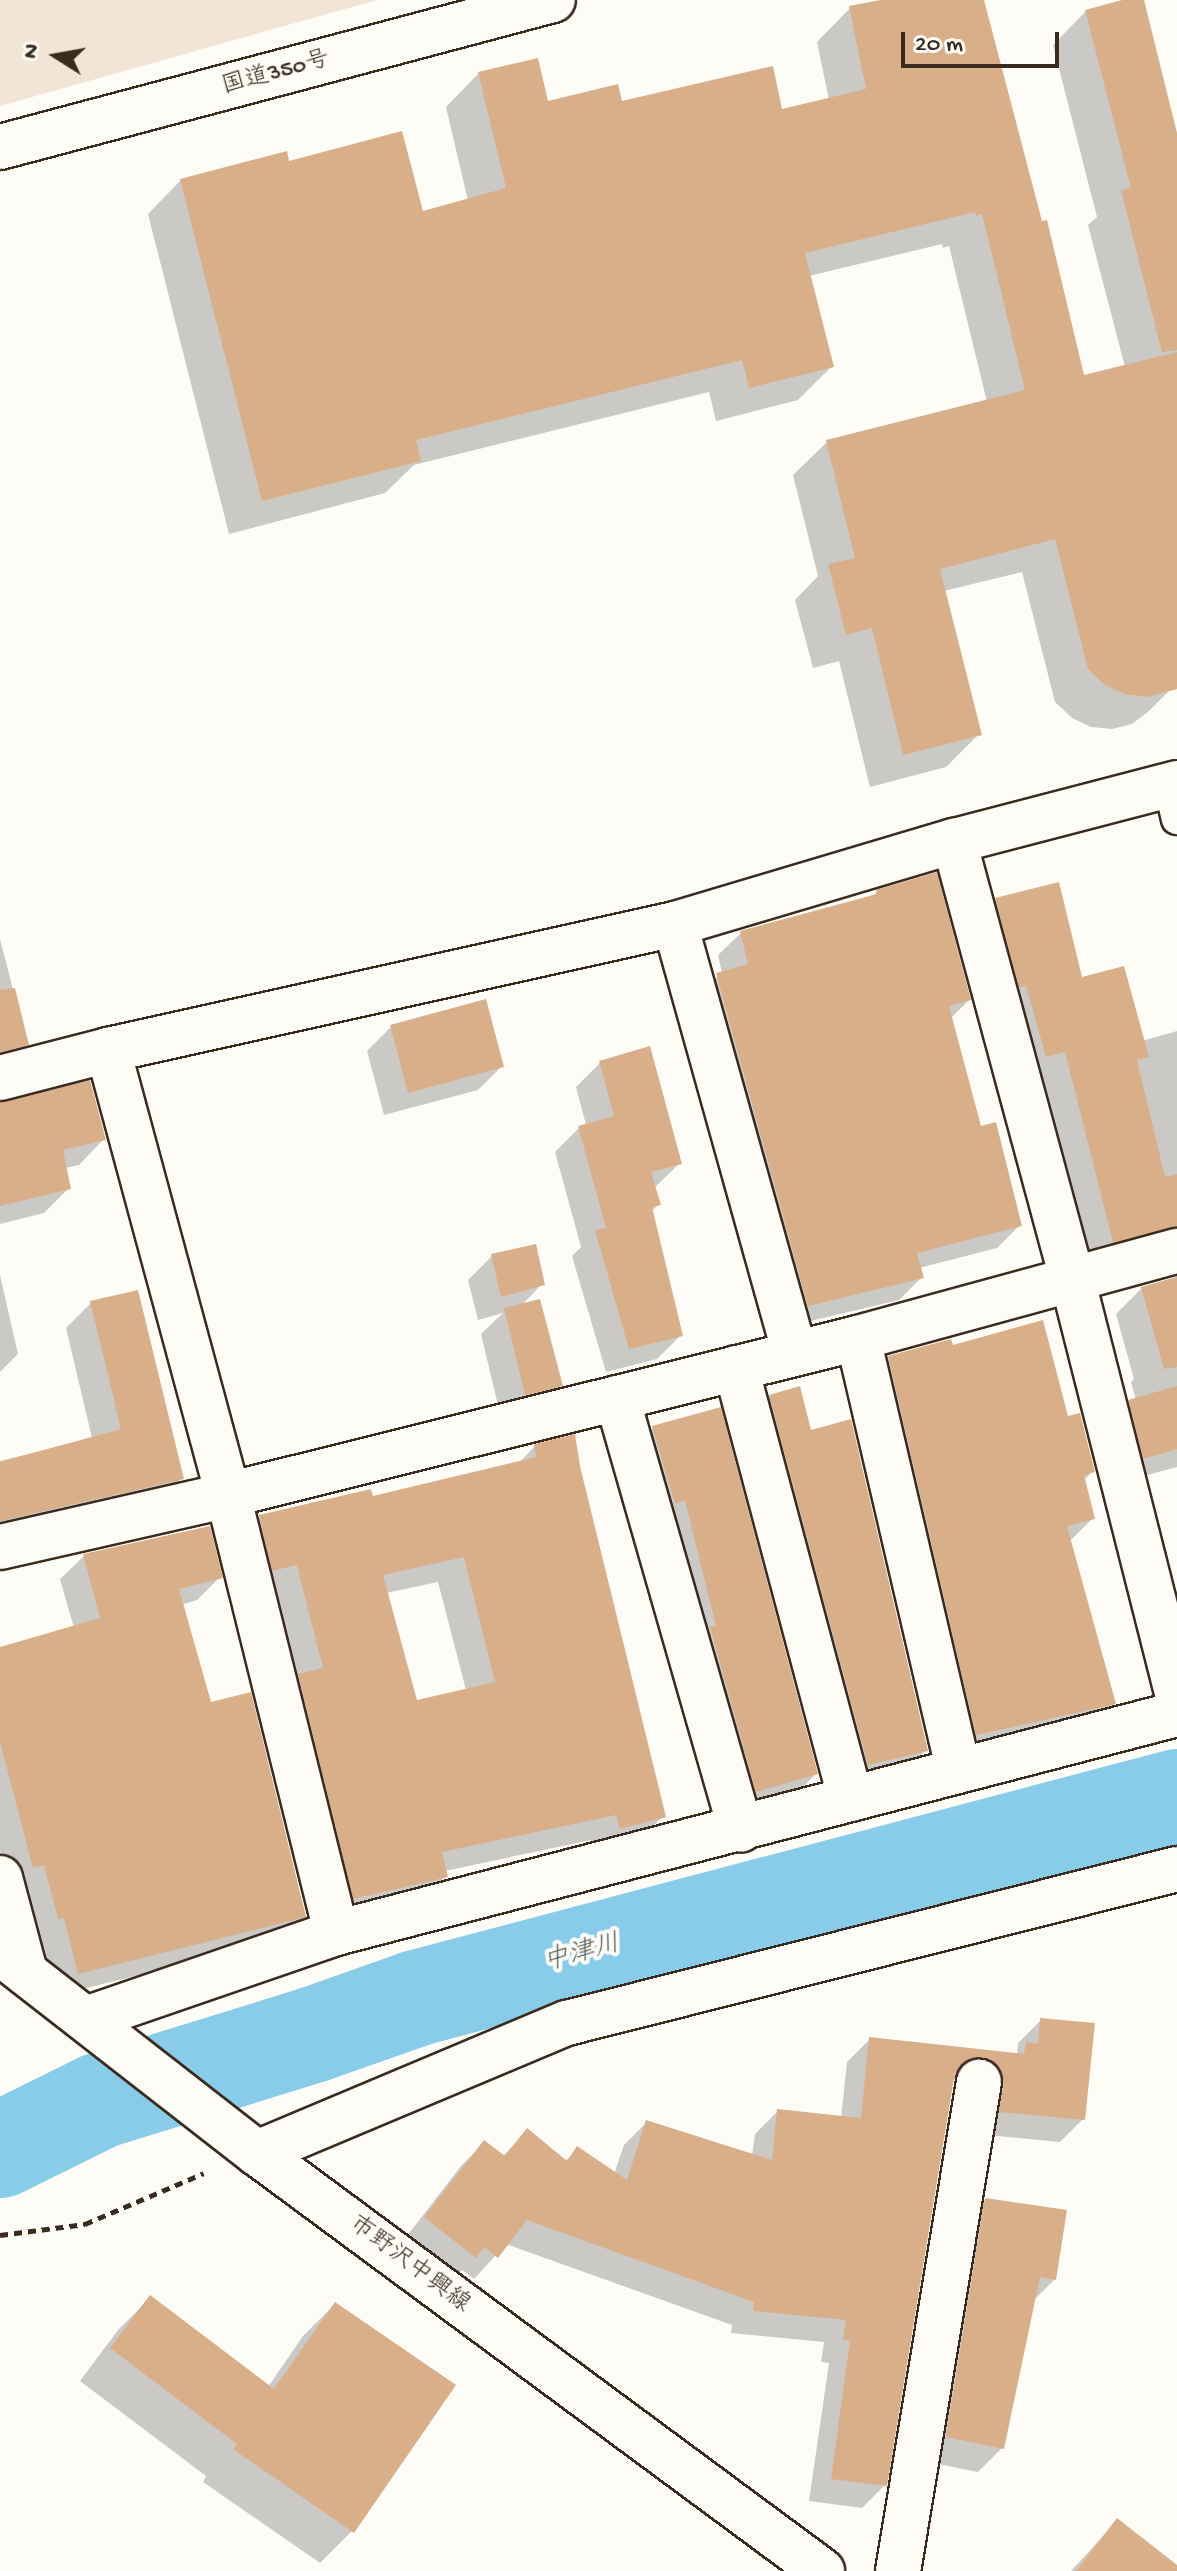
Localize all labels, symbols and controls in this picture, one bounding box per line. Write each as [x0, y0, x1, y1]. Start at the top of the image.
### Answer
north arrow [16, 16, 96, 96]
scale bar [905, 16, 1063, 66]
text: 20 m [915, 31, 963, 60]
text: N [18, 42, 47, 61]
street label: 国道350号 [219, 46, 333, 102]
water label: 中津川 [540, 1930, 624, 1980]
street label: 市野沢中興線 [343, 2210, 475, 2320]

